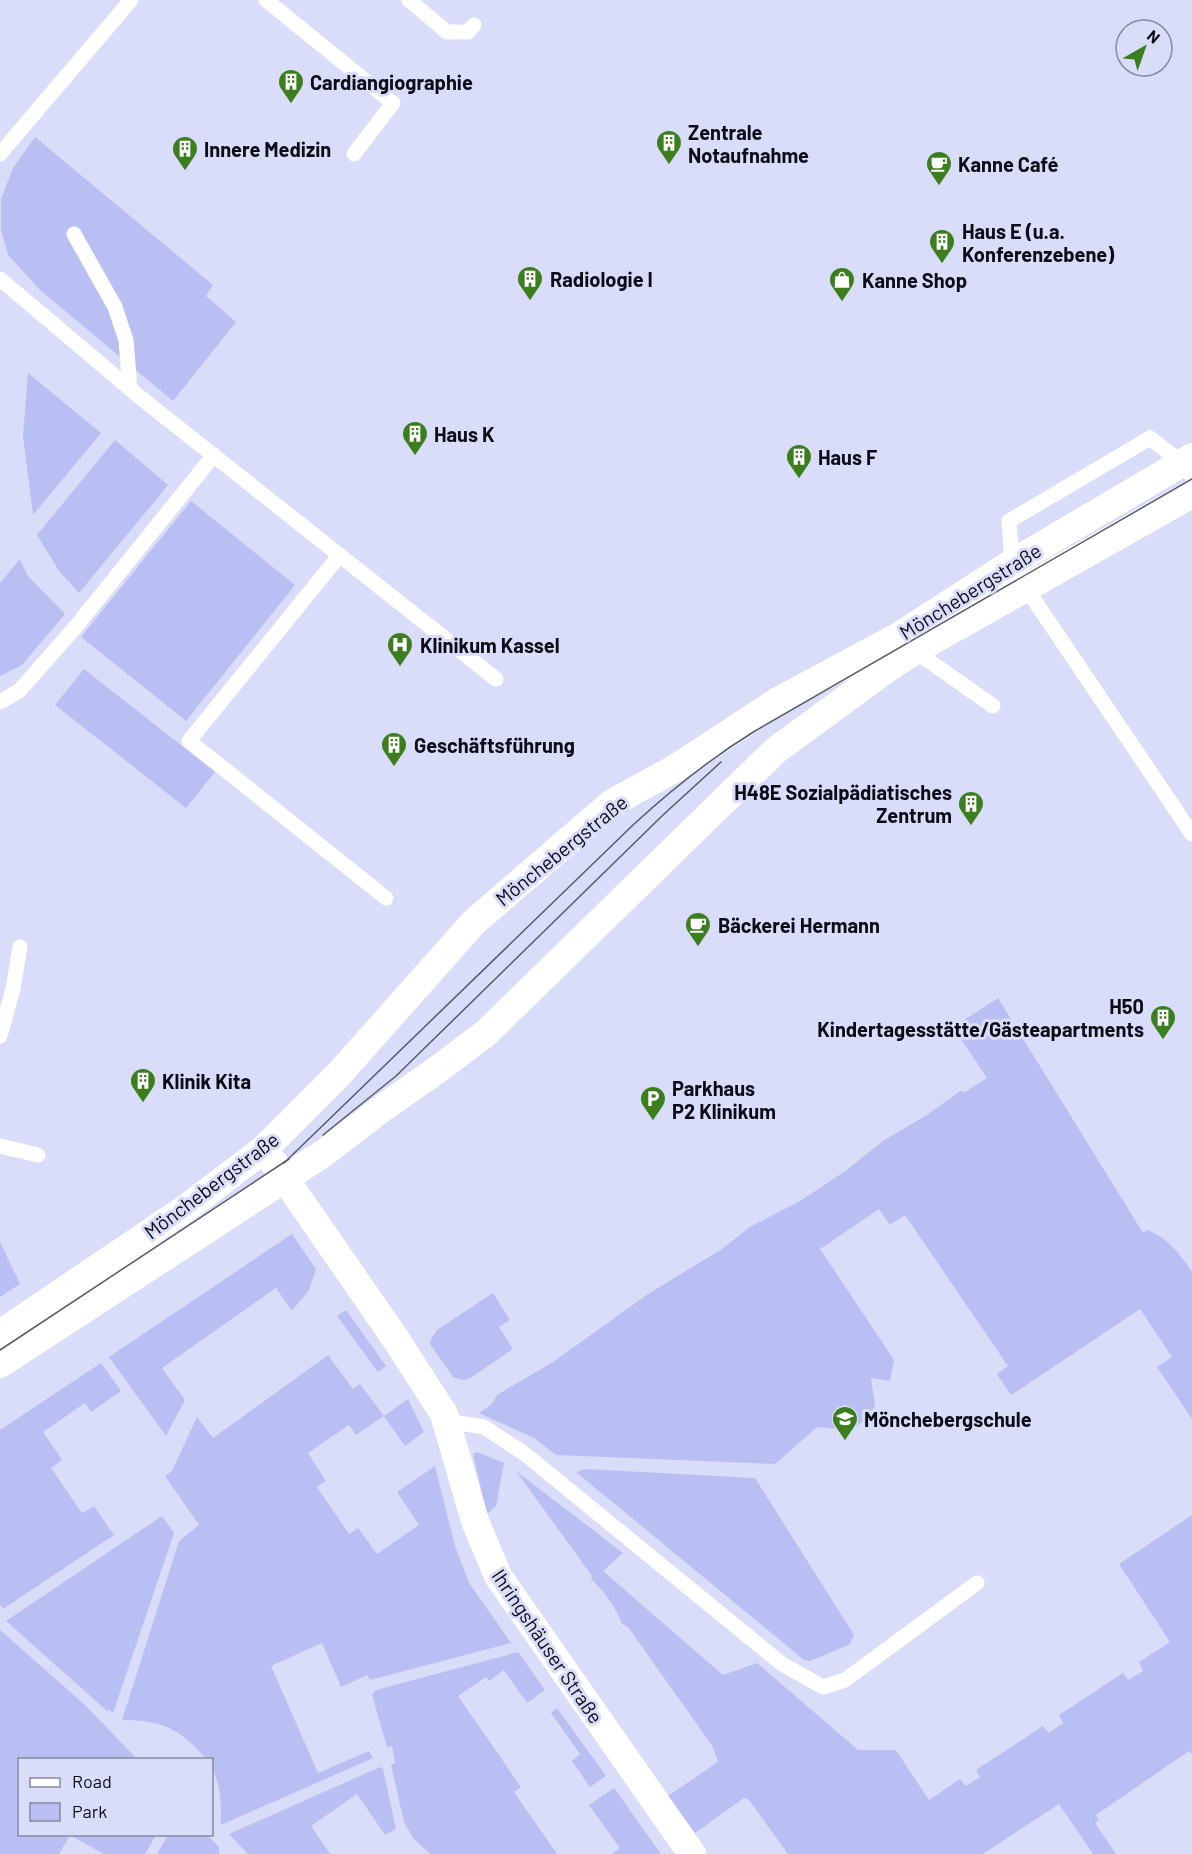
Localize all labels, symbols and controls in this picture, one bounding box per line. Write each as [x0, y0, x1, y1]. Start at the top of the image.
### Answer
north arrow [1114, 18, 1174, 78]
text: N [1144, 25, 1164, 47]
building icon: Cardiangiographie [276, 67, 306, 105]
place label: Cardiangiographie [310, 70, 473, 94]
place label: Zentrale Notaufnahme [688, 120, 809, 167]
building icon: Zentrale Notaufnahme [654, 128, 684, 166]
building icon: Innere Medizin [170, 134, 200, 172]
place label: Innere Medizin [204, 137, 331, 161]
cafe icon: Kanne Café [924, 149, 954, 187]
place label: Kanne Café [958, 152, 1058, 176]
place label: Haus E (u.a. Konferenzebene) [962, 219, 1114, 266]
building icon: Haus E (u.a. Konferenzebene) [927, 227, 957, 265]
building icon: Radiologie I [515, 264, 545, 302]
shop icon: Kanne Shop [827, 265, 857, 303]
place label: Radiologie I [550, 267, 653, 291]
place label: Kanne Shop [862, 268, 967, 292]
building icon: Haus K [400, 419, 430, 457]
place label: Haus K [434, 422, 495, 446]
building icon: Haus F [784, 442, 814, 480]
place label: Haus F [818, 445, 877, 469]
street label: Mönchebergstraße [895, 538, 1045, 644]
hospital icon: Klinikum Kassel [385, 630, 415, 668]
place label: Klinikum Kassel [420, 633, 560, 657]
building icon: Geschäftsführung [379, 730, 409, 768]
place label: Geschäftsführung [414, 733, 575, 757]
place label: H48E Sozialpädiatisches Zentrum [734, 780, 952, 827]
building icon: H48E Sozialpädiatisches Zentrum [956, 789, 986, 827]
street label: Mönchebergstraße [490, 790, 632, 910]
cafe icon: Bäckerei Hermann [683, 910, 713, 948]
place label: Bäckerei Hermann [718, 913, 880, 937]
place label: H50 Kindertagesstätte/Gästeapartments [817, 994, 1144, 1041]
building icon: H50 Kindertagesstätte/Gästeapartments [1148, 1003, 1178, 1041]
building icon: Klinik Kita [128, 1066, 158, 1104]
place label: Klinik Kita [162, 1069, 251, 1093]
place label: Parkhaus P2 Klinikum [672, 1076, 776, 1123]
parking icon: Parkhaus P2 Klinikum [638, 1084, 668, 1122]
street label: Mönchebergstraße [139, 1127, 283, 1243]
school or university icon: Mönchebergschule [830, 1404, 860, 1442]
place label: Mönchebergschule [864, 1407, 1032, 1431]
street label: Ihringshäuser Straße [488, 1564, 608, 1728]
legend [18, 1758, 213, 1836]
text: Road [72, 1770, 112, 1792]
text: Park [72, 1800, 107, 1822]

